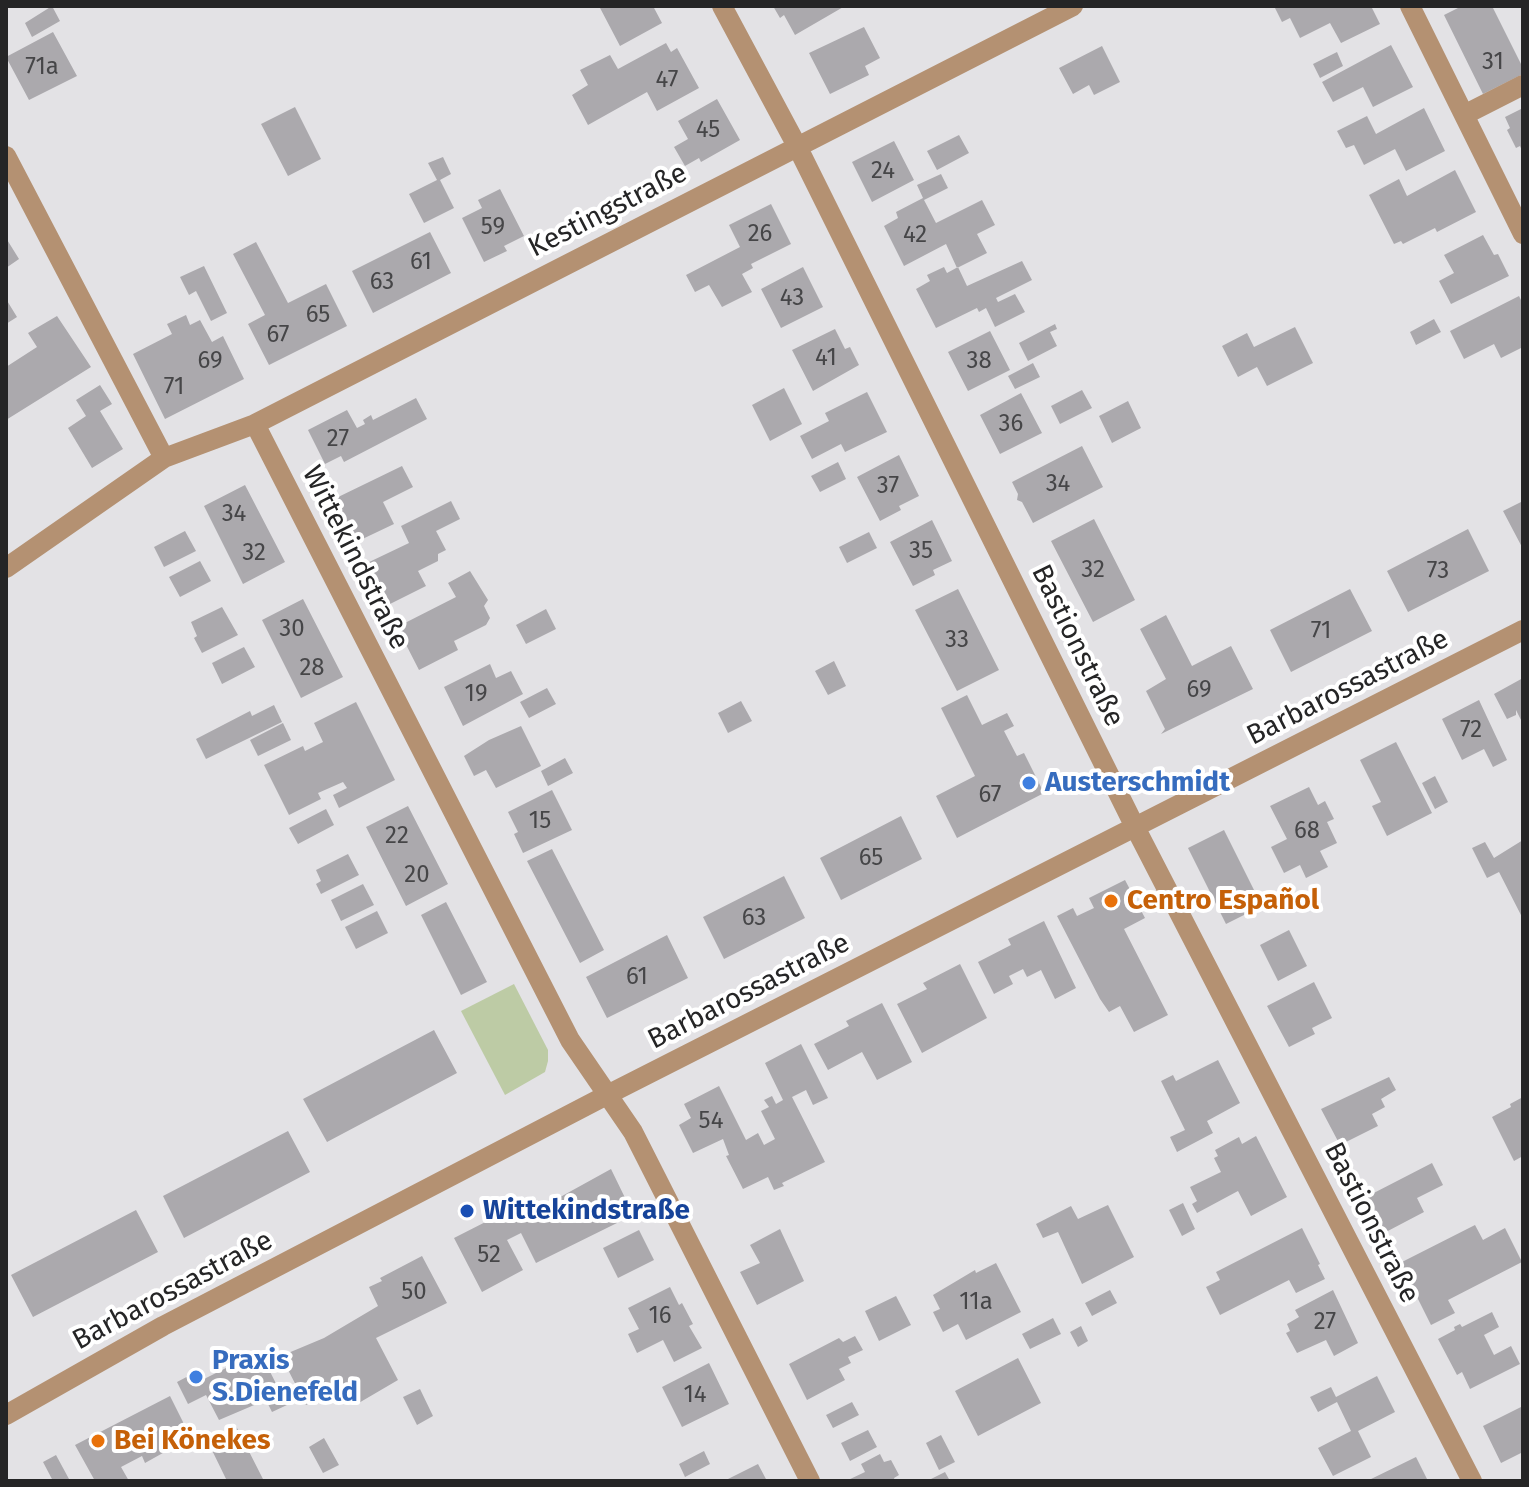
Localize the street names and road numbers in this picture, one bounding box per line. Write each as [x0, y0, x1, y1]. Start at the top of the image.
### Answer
street label: Kestingstraße [523, 157, 693, 265]
street label: Wittekindstraße [294, 461, 416, 655]
street label: Bastionstraße [1023, 560, 1131, 732]
street label: Barbarossastraße [1242, 623, 1454, 753]
street label: Barbarossastraße [643, 927, 855, 1057]
street label: Bastionstraße [1316, 1137, 1426, 1309]
street label: Barbarossastraße [67, 1224, 279, 1358]

